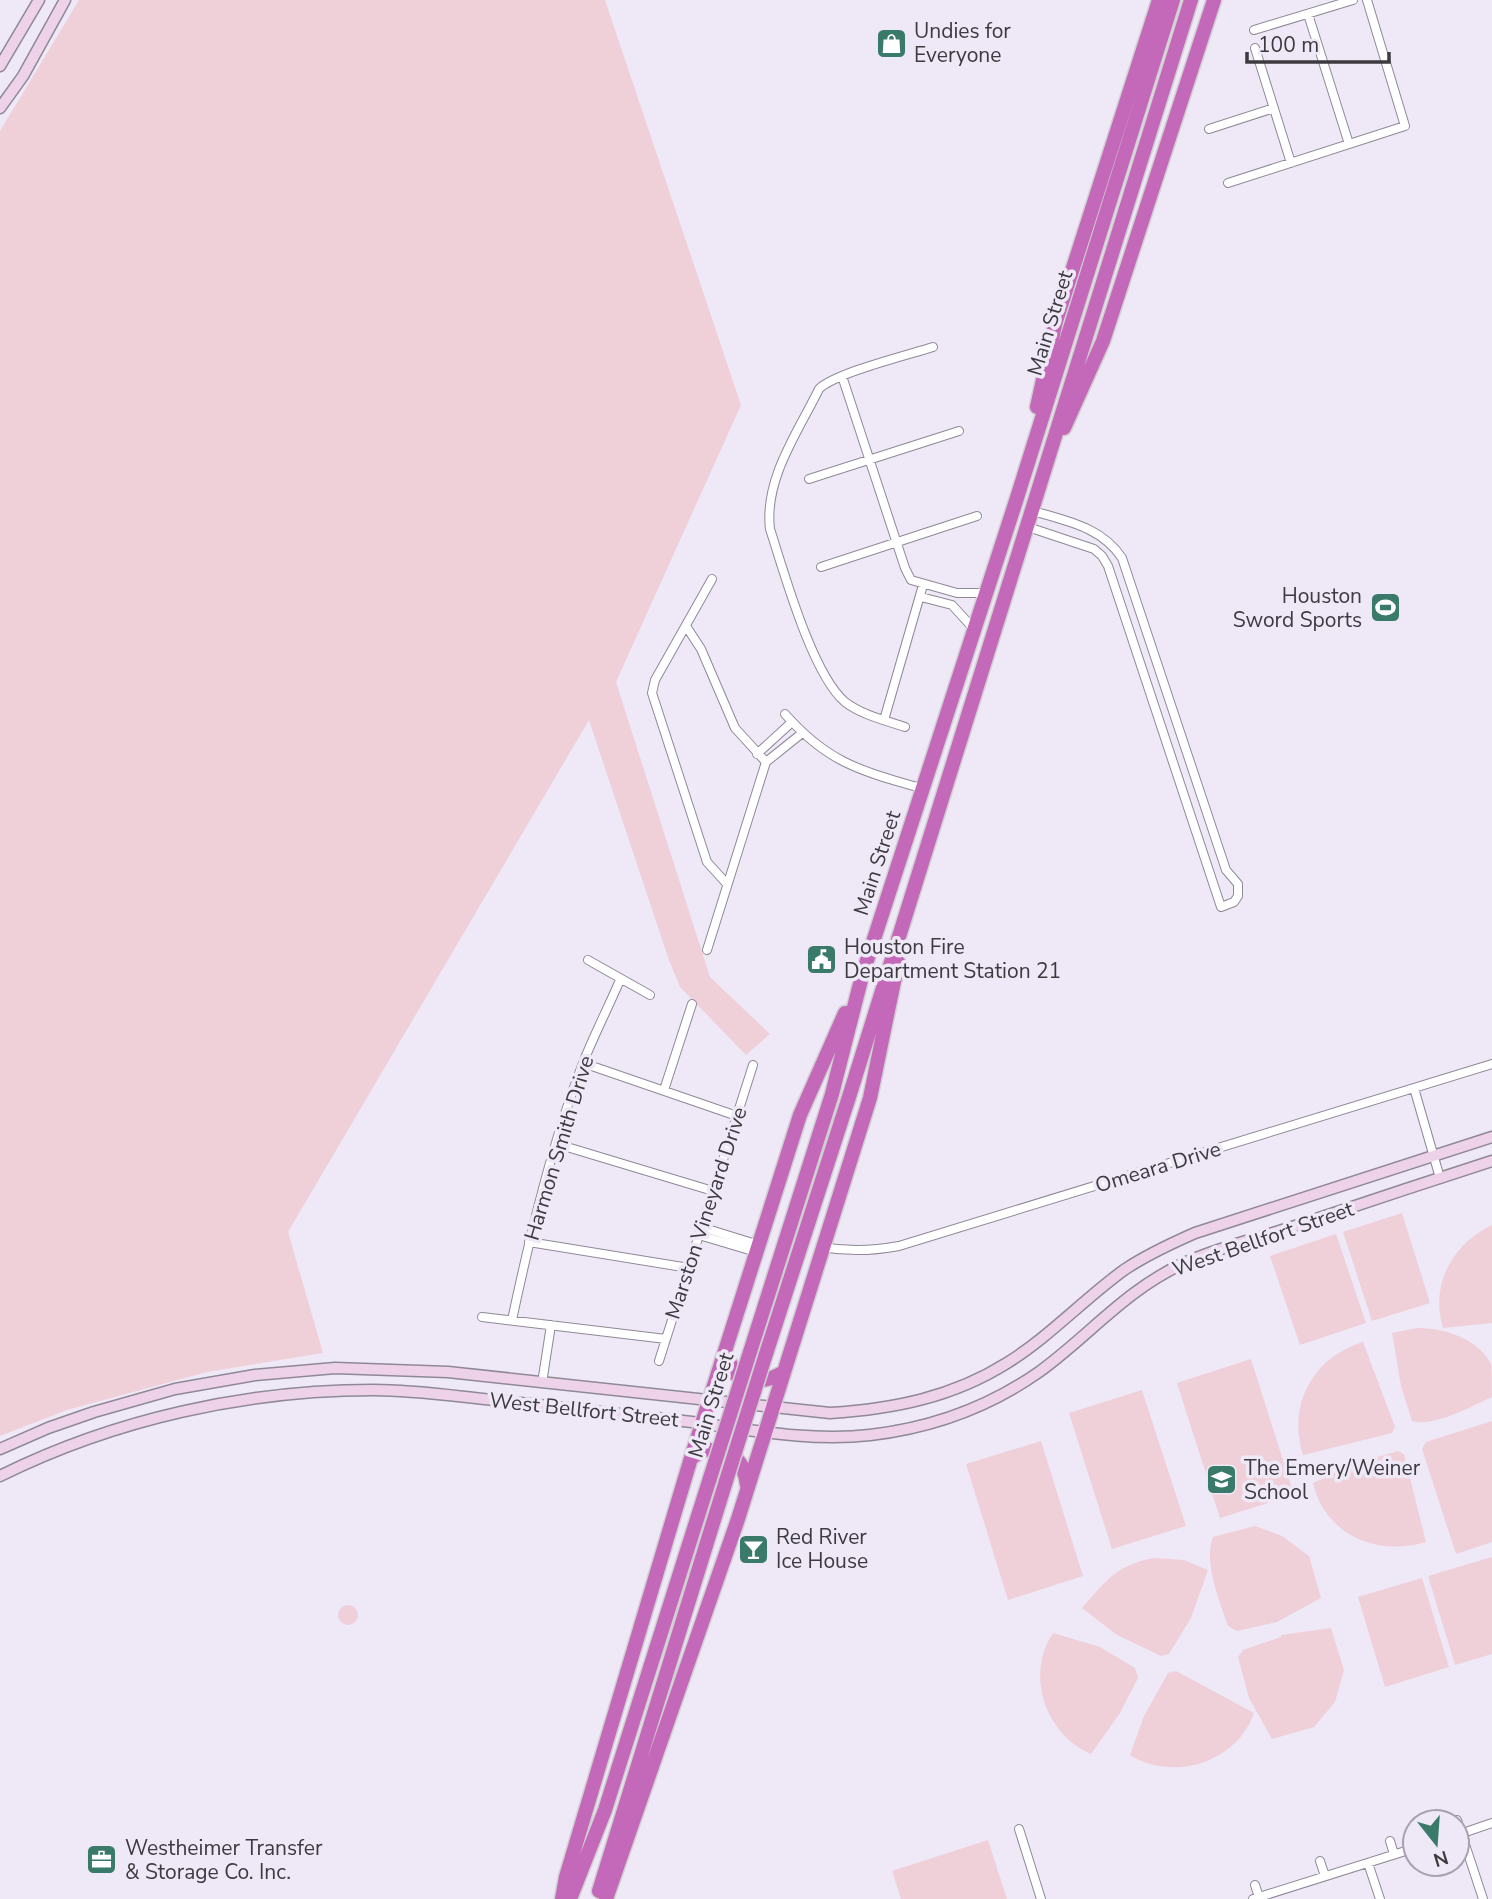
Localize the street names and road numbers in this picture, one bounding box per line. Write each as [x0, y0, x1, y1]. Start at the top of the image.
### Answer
street label: Main Street [1021, 266, 1079, 379]
street label: Main Street [847, 806, 907, 919]
street label: Harmon Smith Drive [518, 1052, 600, 1244]
street label: Marston Vineyard Drive [658, 1103, 754, 1323]
street label: Omeara Drive [1092, 1135, 1224, 1199]
street label: West Bellfort Street [1169, 1195, 1358, 1283]
street label: Main Street [682, 1348, 740, 1461]
street label: West Bellfort Street [488, 1386, 681, 1434]

